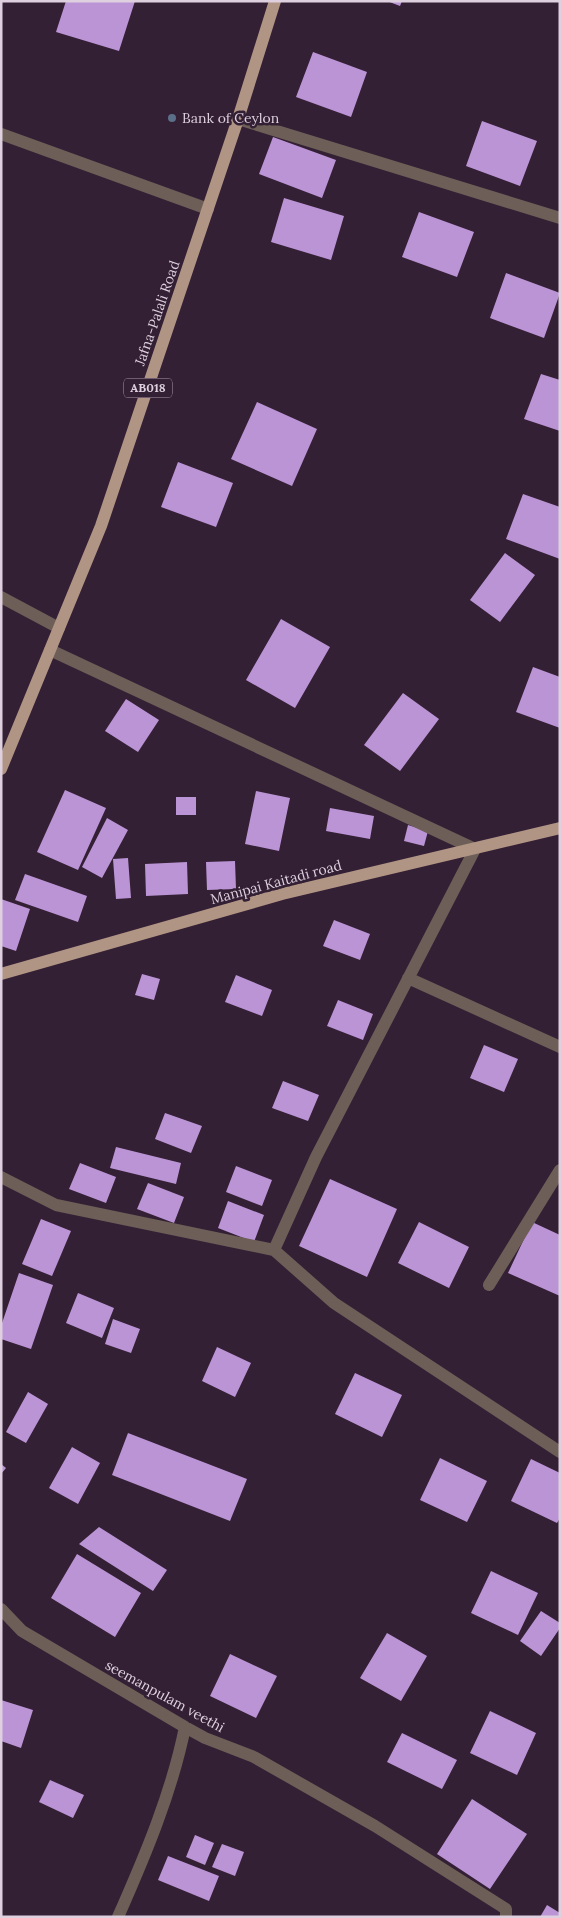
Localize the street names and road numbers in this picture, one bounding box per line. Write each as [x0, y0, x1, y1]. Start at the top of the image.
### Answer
street label: Jafna-Palali Road [130, 258, 183, 369]
road number: AB018 [124, 378, 172, 398]
street label: Manipai Kaitadi road [208, 856, 344, 908]
street label: seemanpulam veethi [102, 1656, 228, 1736]

